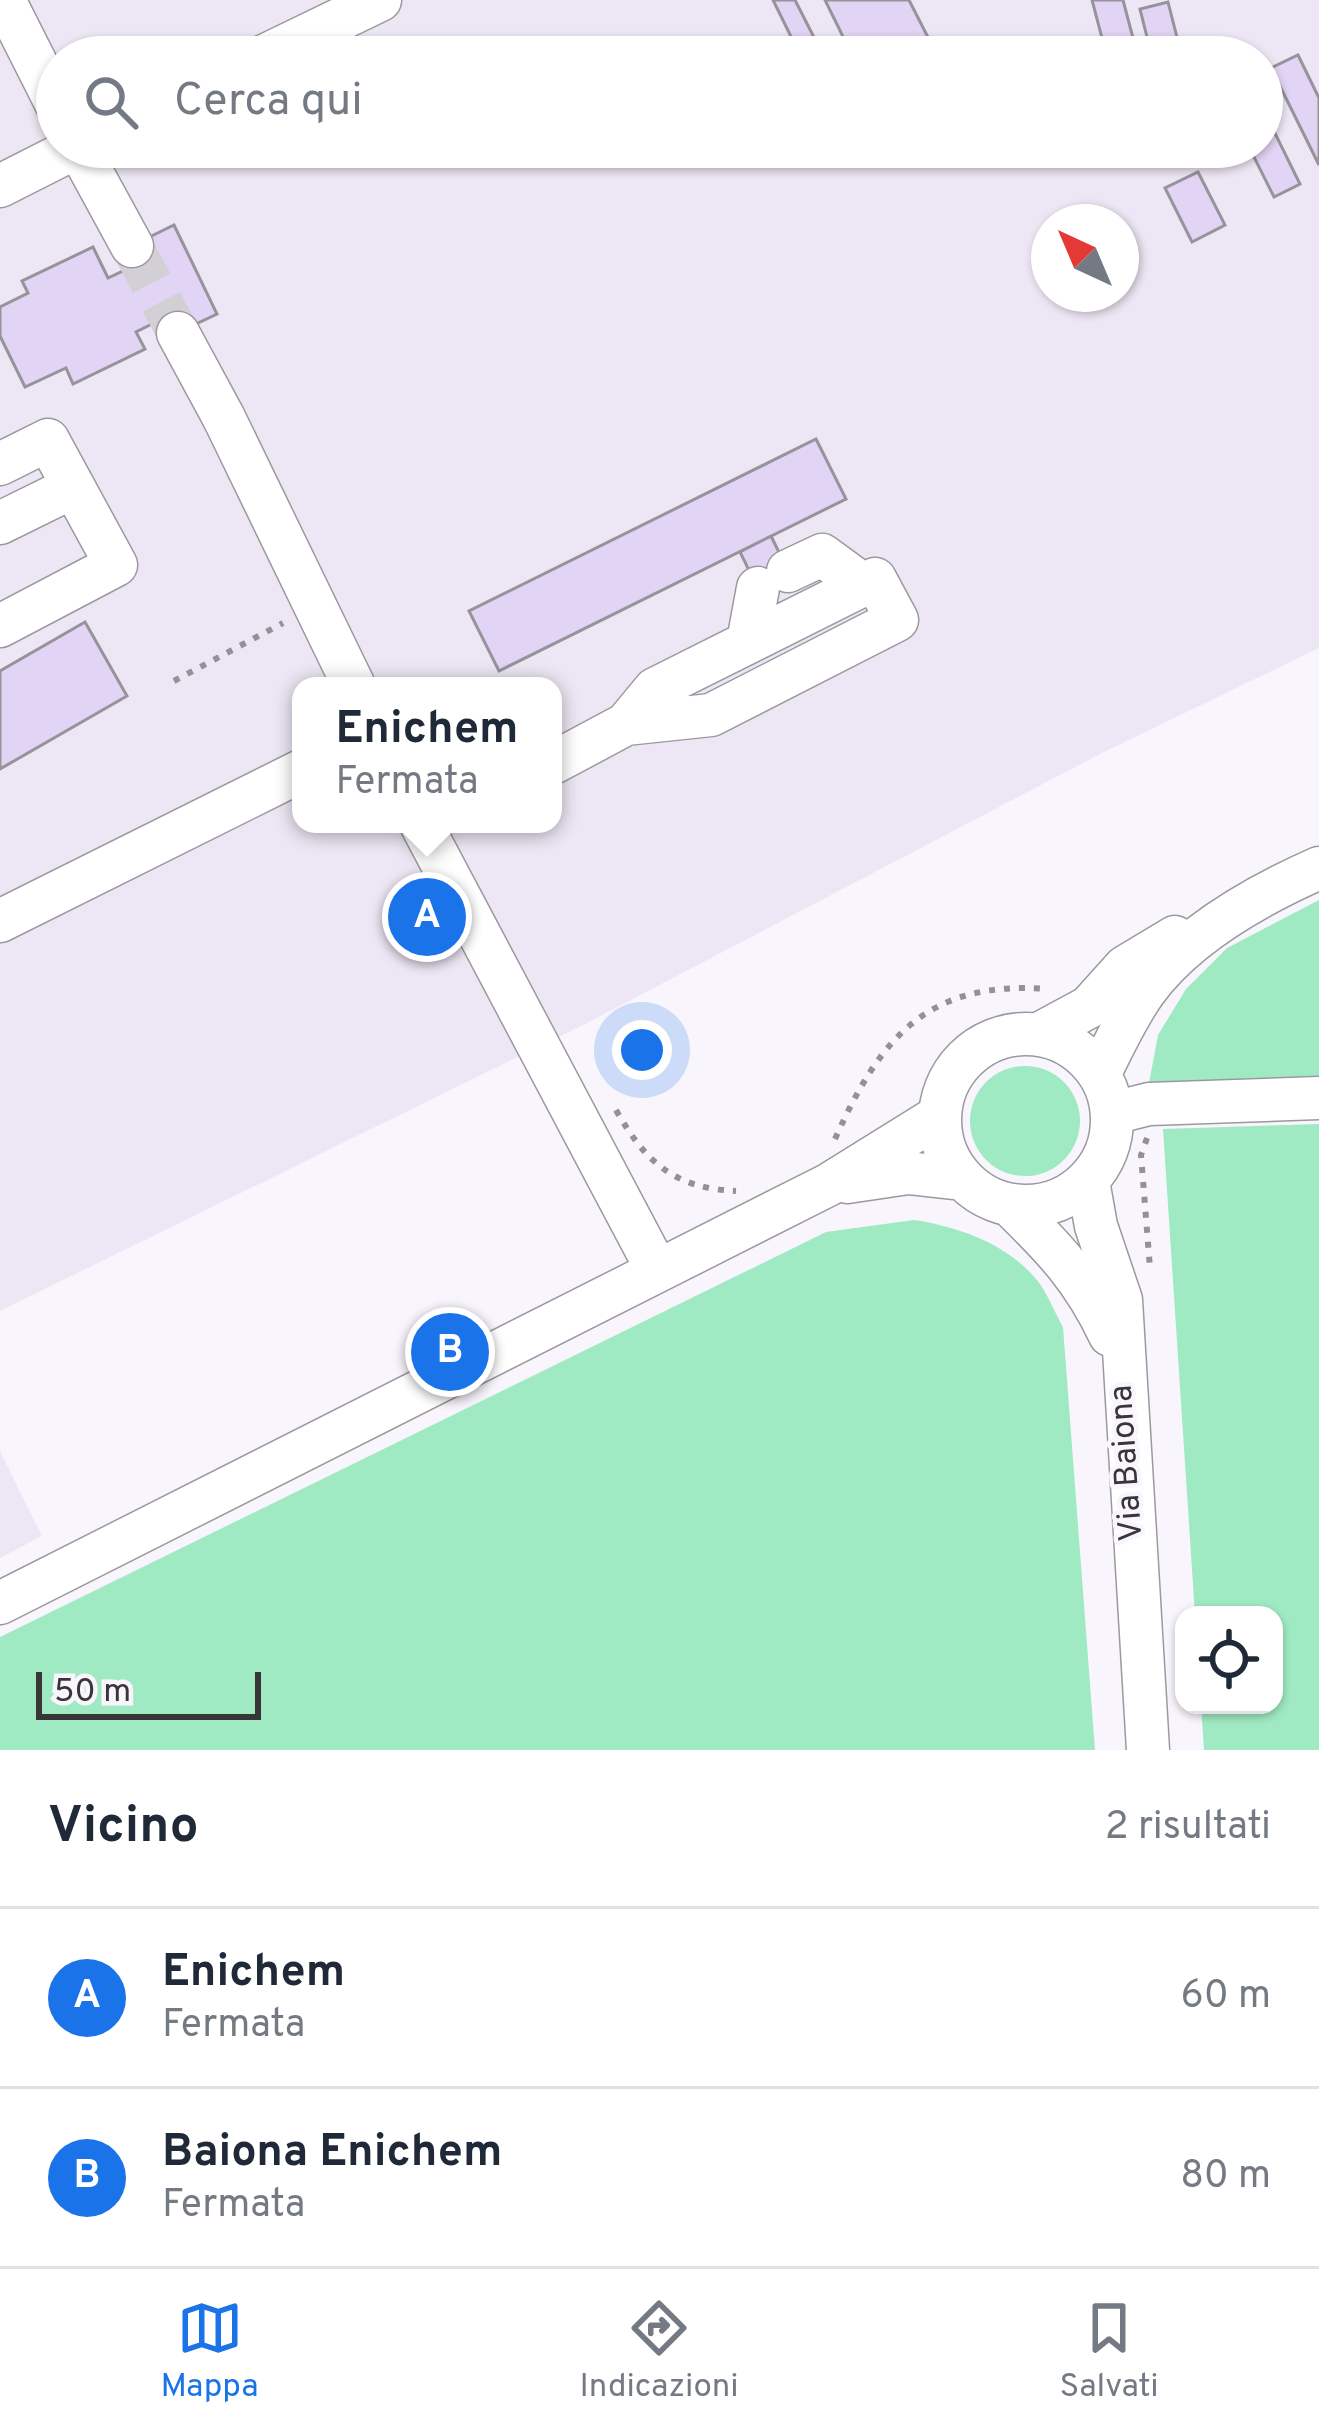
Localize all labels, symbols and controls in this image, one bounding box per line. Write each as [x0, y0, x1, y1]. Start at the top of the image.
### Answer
search box [36, 36, 1283, 168]
icon: search [78, 69, 144, 135]
text: Cerca qui [174, 74, 363, 131]
north arrow [1031, 204, 1139, 312]
popup [292, 677, 562, 833]
text: Enichem [335, 702, 519, 759]
text: Fermata [335, 759, 479, 808]
pin: A [388, 872, 466, 962]
your location [612, 1020, 672, 1080]
pin: B [411, 1307, 489, 1397]
street label: Via Baiona [1102, 1383, 1154, 1543]
map controls [1175, 1606, 1283, 1714]
button: locate [1175, 1606, 1283, 1714]
scale bar [36, 1666, 261, 1719]
text: 50 m [54, 1672, 131, 1714]
text: Vicino [48, 1796, 199, 1861]
text: 2 risultati [1105, 1804, 1271, 1853]
text: Enichem [162, 1945, 345, 2002]
text: A [73, 1973, 101, 2022]
text: 60 m [1180, 1973, 1271, 2022]
text: Fermata [162, 2002, 305, 2051]
text: Baiona Enichem [162, 2125, 502, 2182]
text: B [74, 2153, 100, 2202]
text: 80 m [1180, 2153, 1271, 2202]
text: Fermata [162, 2182, 305, 2231]
tab: Mappa [160, 2295, 259, 2409]
tab: Indicazioni [580, 2295, 739, 2409]
tab: Salvati [1059, 2295, 1159, 2409]

